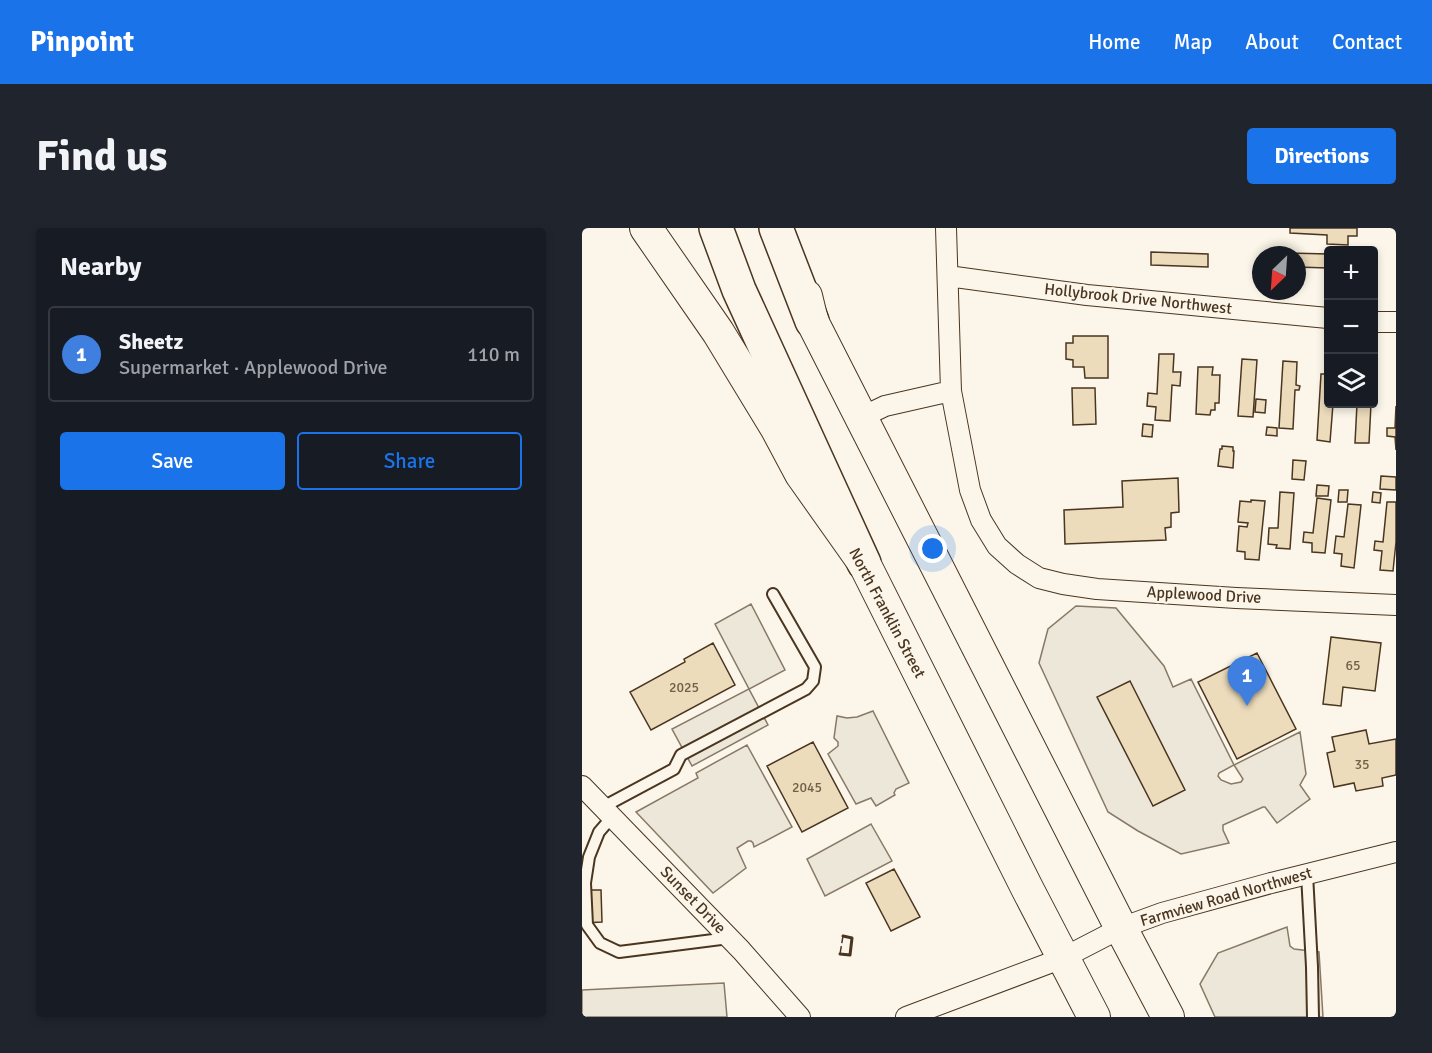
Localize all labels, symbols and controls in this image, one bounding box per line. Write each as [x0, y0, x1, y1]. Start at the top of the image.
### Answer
text: Pinpoint [30, 25, 134, 59]
text: Home [1088, 29, 1141, 55]
text: Map [1174, 29, 1212, 55]
text: About [1245, 29, 1299, 55]
text: Contact [1332, 29, 1402, 55]
button: Directions [1247, 128, 1396, 184]
text: Find us [36, 131, 167, 182]
north arrow [1252, 246, 1306, 300]
map controls [1324, 246, 1378, 408]
button: + [1324, 246, 1378, 300]
text: Nearby [60, 251, 141, 283]
street label: Hollybrook Drive Northwest [1043, 279, 1233, 319]
button: − [1324, 300, 1378, 354]
text: Sheetz [119, 328, 183, 355]
text: 1 [76, 342, 87, 367]
text: 110 m [467, 342, 520, 367]
button: layers [1324, 354, 1378, 408]
text: Supermarket · Applewood Drive [119, 355, 388, 380]
button: Save [60, 432, 285, 490]
button: Share [297, 432, 522, 490]
your location [918, 534, 947, 563]
street label: North Franklin Street [844, 545, 930, 682]
street label: Applewood Drive [1146, 582, 1262, 608]
pin: 1 [1228, 656, 1266, 706]
house number: 65 [1345, 657, 1361, 674]
house number: 2025 [669, 679, 699, 696]
house number: 35 [1354, 756, 1370, 773]
house number: 2045 [792, 779, 822, 796]
street label: Sunset Drive [656, 862, 730, 938]
street label: Farmview Road Northwest [1138, 863, 1315, 931]

